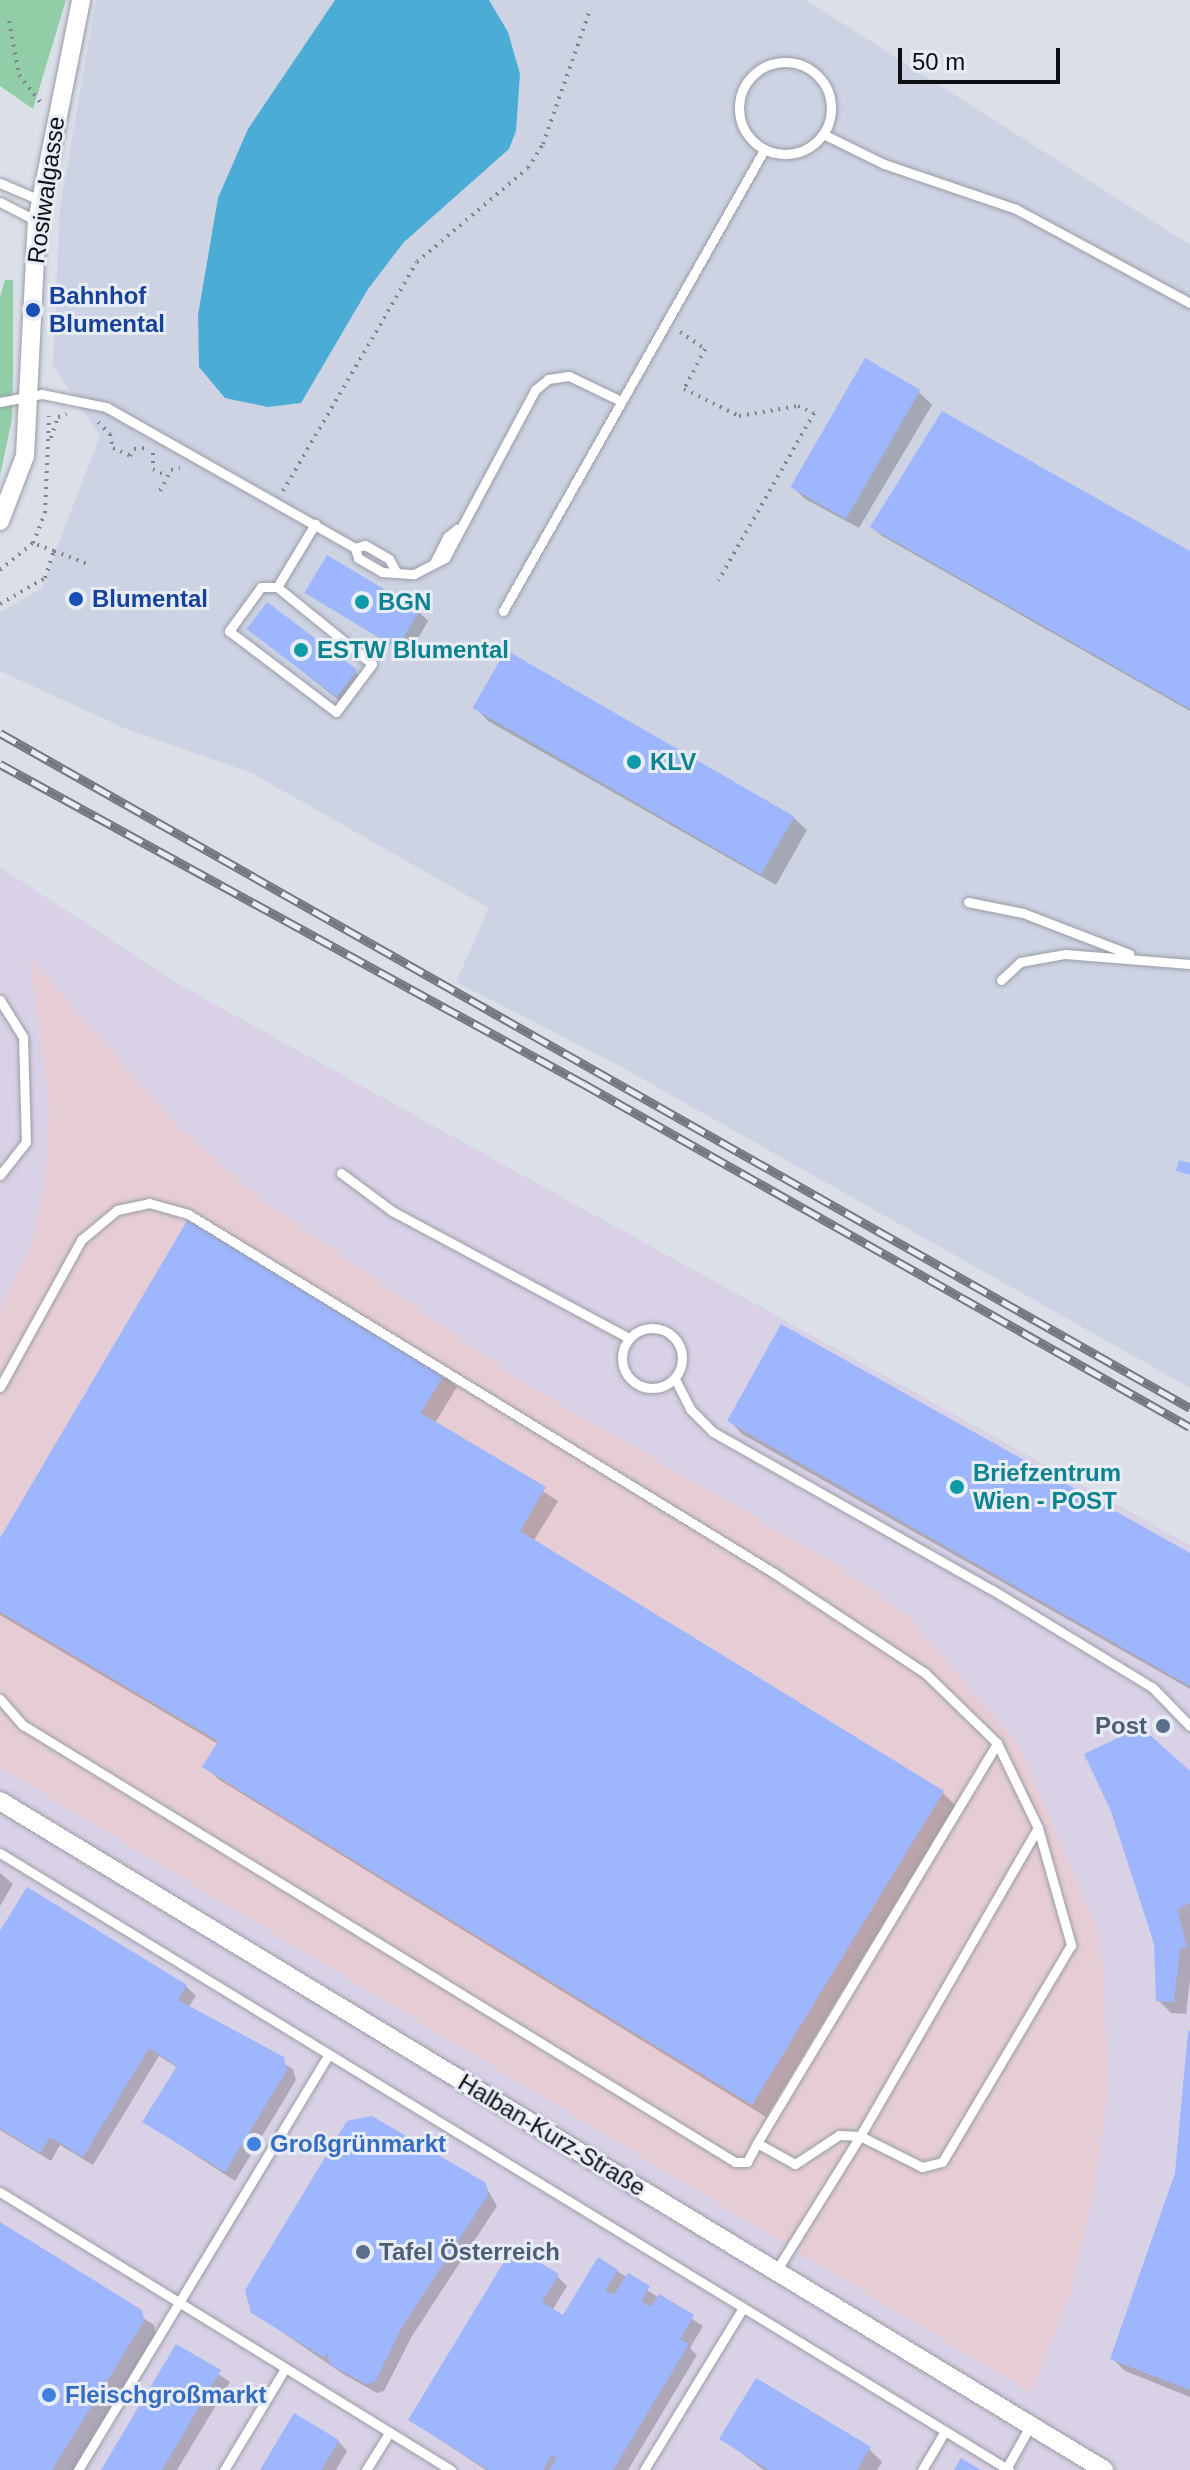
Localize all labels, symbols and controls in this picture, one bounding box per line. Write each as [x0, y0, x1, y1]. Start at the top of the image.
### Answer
scale bar [902, 32, 1064, 82]
text: 50 m [912, 48, 965, 75]
street label: Rosiwalgasse [21, 115, 71, 265]
place label: Bahnhof Blumental [49, 282, 165, 338]
marker: Bahnhof Blumental [24, 301, 42, 319]
place label: Blumental [92, 585, 208, 613]
place label: BGN [378, 588, 431, 616]
marker: Blumental [67, 590, 85, 608]
marker: BGN [353, 593, 371, 611]
place label: ESTW Blumental [317, 636, 509, 664]
marker: ESTW Blumental [292, 641, 310, 659]
place label: KLV [650, 748, 696, 776]
marker: KLV [625, 753, 643, 771]
place label: Briefzentrum Wien - POST [973, 1459, 1121, 1515]
marker: Briefzentrum Wien - POST [948, 1478, 966, 1496]
place label: Post [1095, 1712, 1147, 1740]
marker: Post [1154, 1717, 1172, 1735]
street label: Halban-Kurz-Straße [453, 2068, 651, 2202]
place label: Großgrünmarkt [270, 2130, 446, 2158]
marker: Großgrünmarkt [245, 2135, 263, 2153]
place label: Tafel Österreich [379, 2238, 560, 2266]
marker: Tafel Österreich [354, 2243, 372, 2261]
place label: Fleischgroßmarkt [65, 2381, 266, 2409]
marker: Fleischgroßmarkt [40, 2386, 58, 2404]

